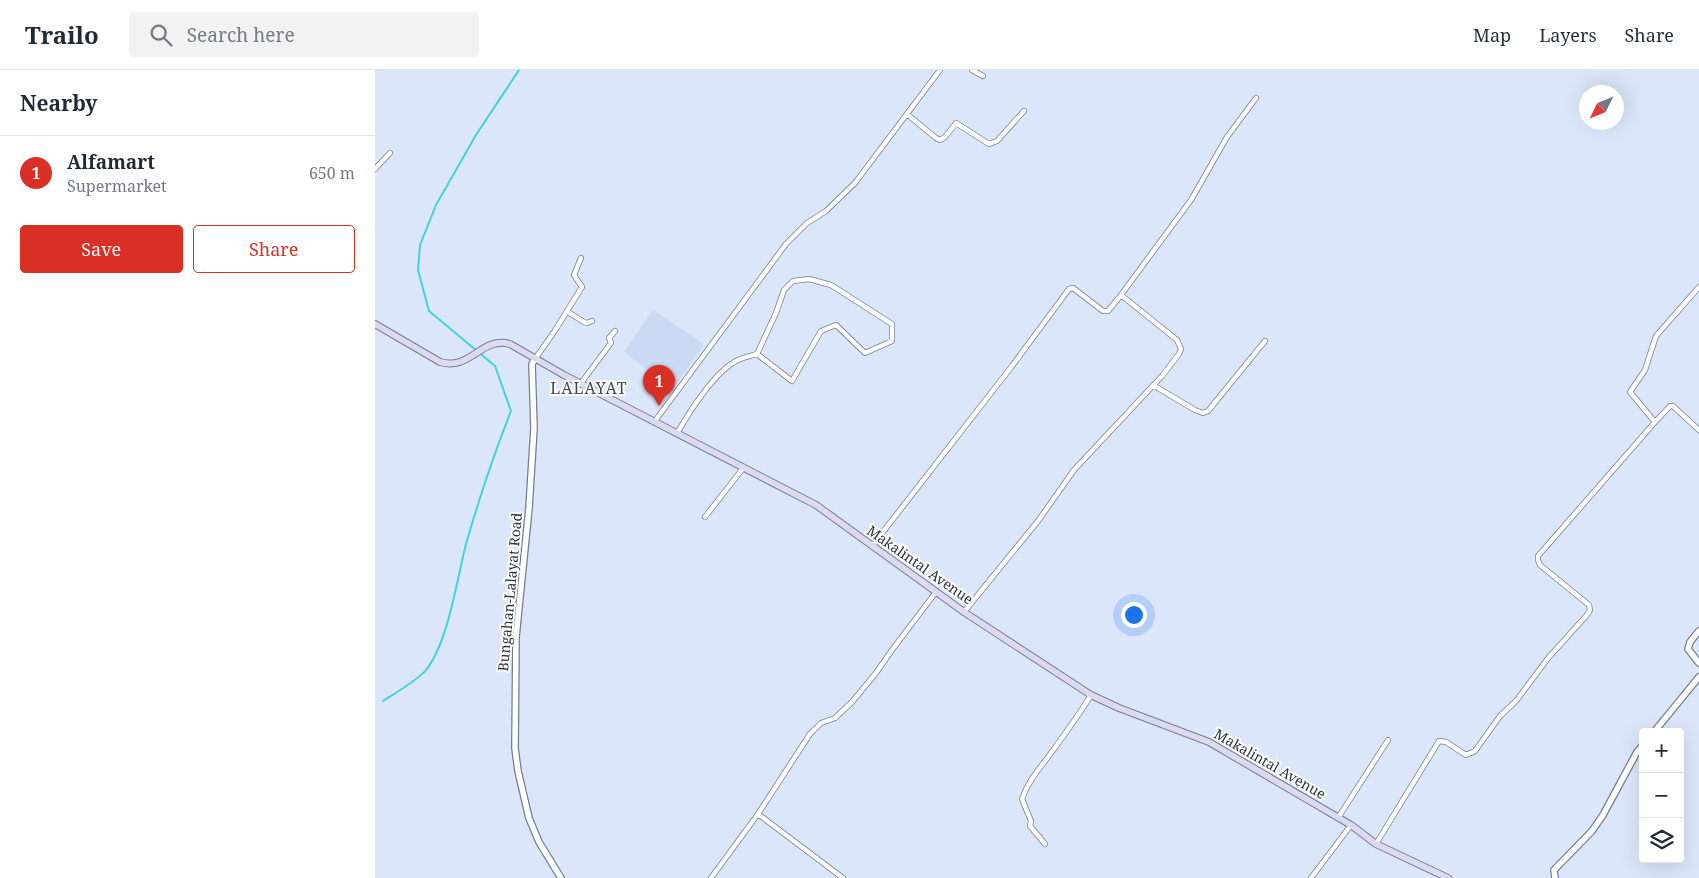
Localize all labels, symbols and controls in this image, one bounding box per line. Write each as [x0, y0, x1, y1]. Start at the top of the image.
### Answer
search box [129, 12, 479, 57]
text: Trailo [25, 18, 99, 51]
icon: search [147, 21, 175, 49]
text: Search here [187, 22, 295, 48]
text: Map [1473, 23, 1511, 47]
text: Layers [1539, 23, 1597, 47]
text: Share [1625, 23, 1674, 47]
north arrow [1579, 85, 1624, 130]
text: Nearby [20, 89, 98, 117]
text: Alfamart [67, 149, 155, 175]
text: 1 [31, 162, 41, 184]
text: 650 m [309, 162, 355, 184]
text: Supermarket [67, 175, 167, 197]
button: Save [20, 225, 183, 273]
button: Share [193, 225, 355, 273]
pin: 1 [643, 365, 675, 406]
district label: LALAYAT [550, 377, 628, 399]
street label: Bungahan-Lalayat Road [493, 511, 526, 672]
street label: Makalintal Avenue [863, 521, 977, 608]
your location [1121, 602, 1147, 628]
street label: Makalintal Avenue [1211, 724, 1329, 803]
map controls [1639, 728, 1684, 863]
button: + [1639, 728, 1684, 773]
button: − [1639, 773, 1684, 818]
button: layers [1639, 818, 1684, 863]

